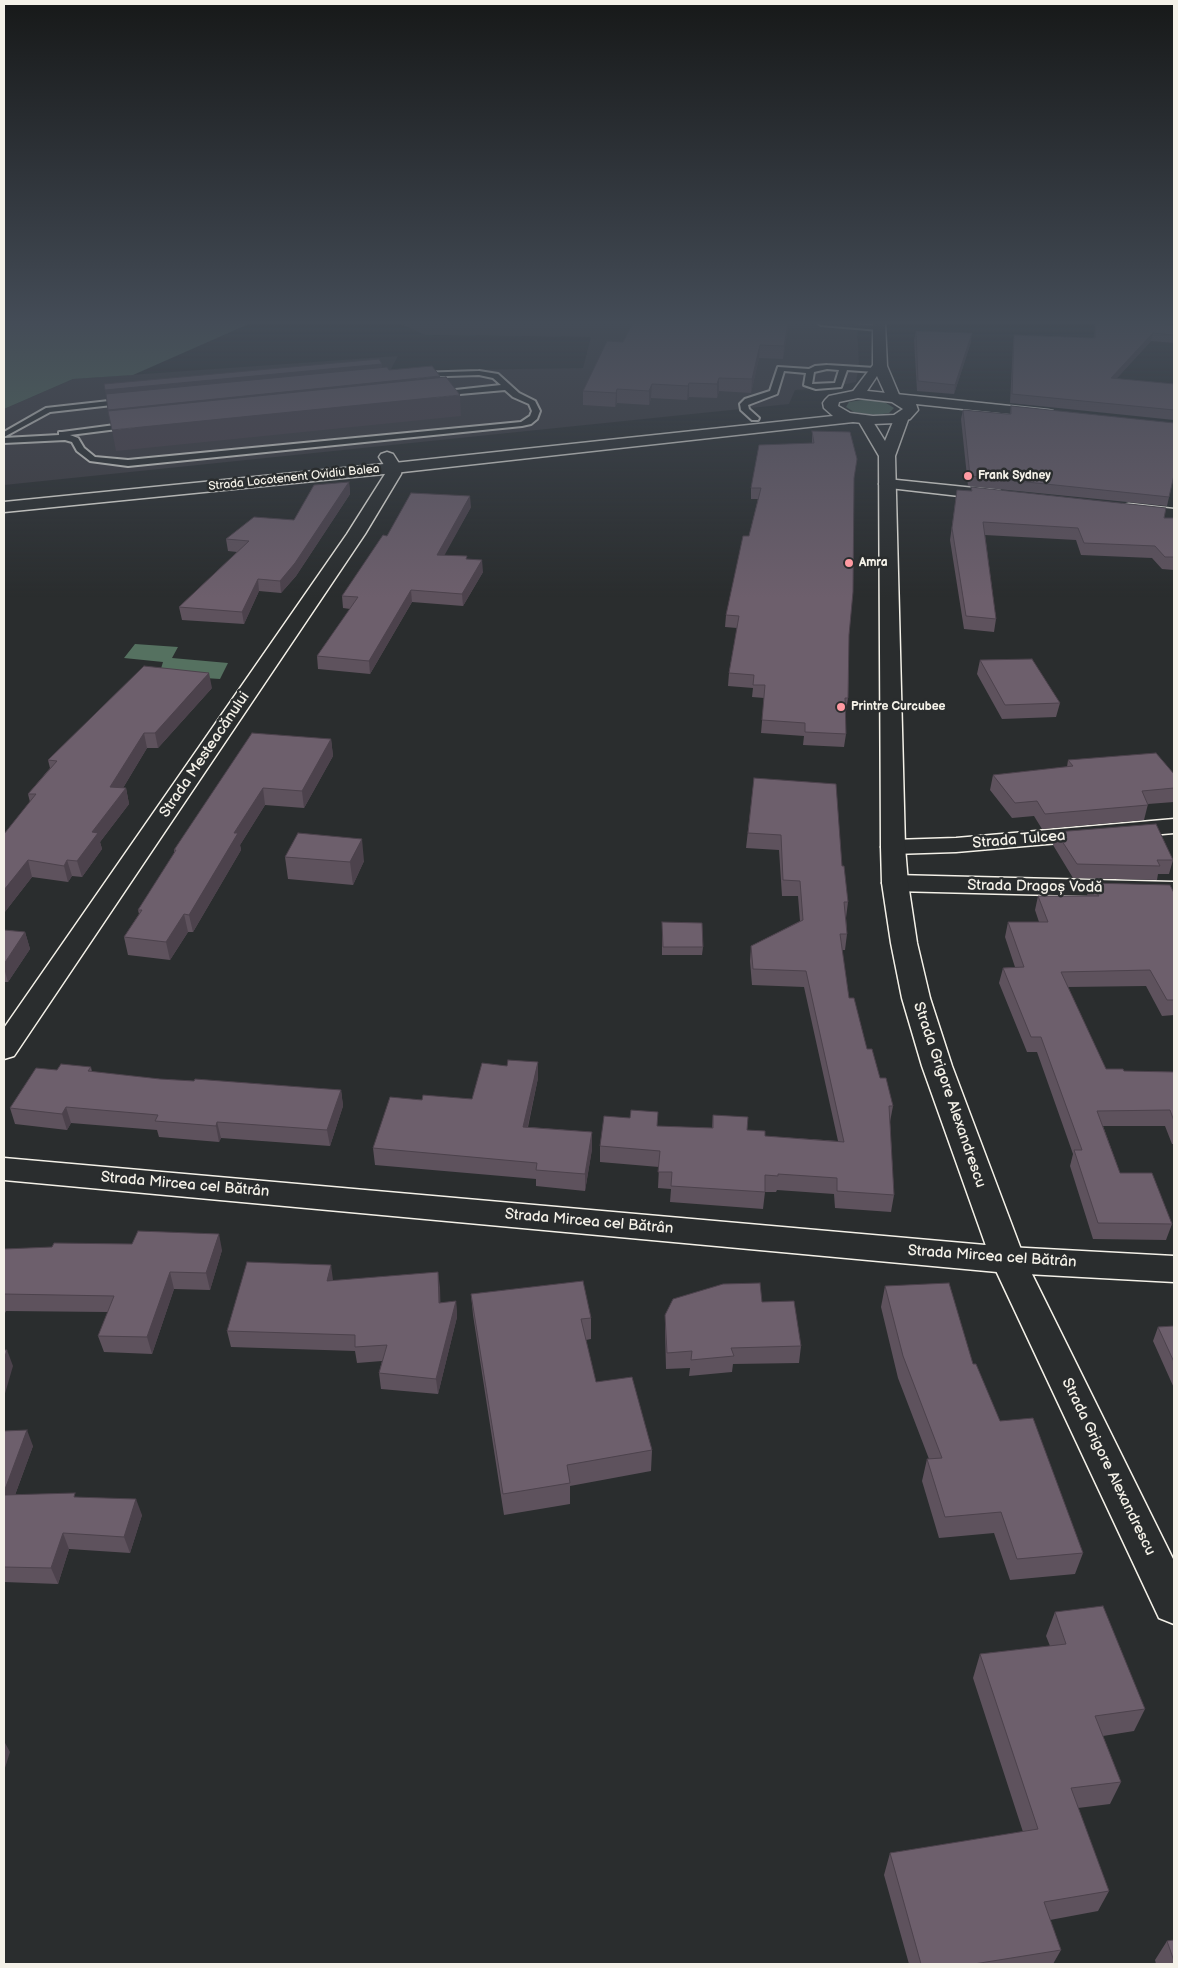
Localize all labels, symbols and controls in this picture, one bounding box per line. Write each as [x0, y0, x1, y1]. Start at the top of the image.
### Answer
street label: Strada Locotenent Ovidiu Balea [208, 462, 380, 494]
place label: Frank Sydney [978, 469, 1051, 483]
marker: Frank Sydney [962, 470, 974, 482]
place label: Amra [859, 556, 888, 570]
marker: Amra [843, 557, 855, 569]
street label: Strada Mesteacănului [156, 689, 254, 821]
place label: Printre Curcubee [851, 700, 945, 714]
marker: Printre Curcubee [835, 701, 847, 713]
street label: Strada Tulcea [972, 827, 1066, 853]
street label: Strada Dragoș Vodă [967, 877, 1103, 897]
street label: Strada Grigore Alexandrescu [909, 1000, 989, 1190]
street label: Strada Mircea cel Bătrân [100, 1169, 270, 1201]
street label: Strada Mircea cel Bătrân [504, 1206, 674, 1238]
street label: Strada Mircea cel Bătrân [907, 1242, 1077, 1272]
street label: Strada Grigore Alexandrescu [1057, 1376, 1159, 1558]

